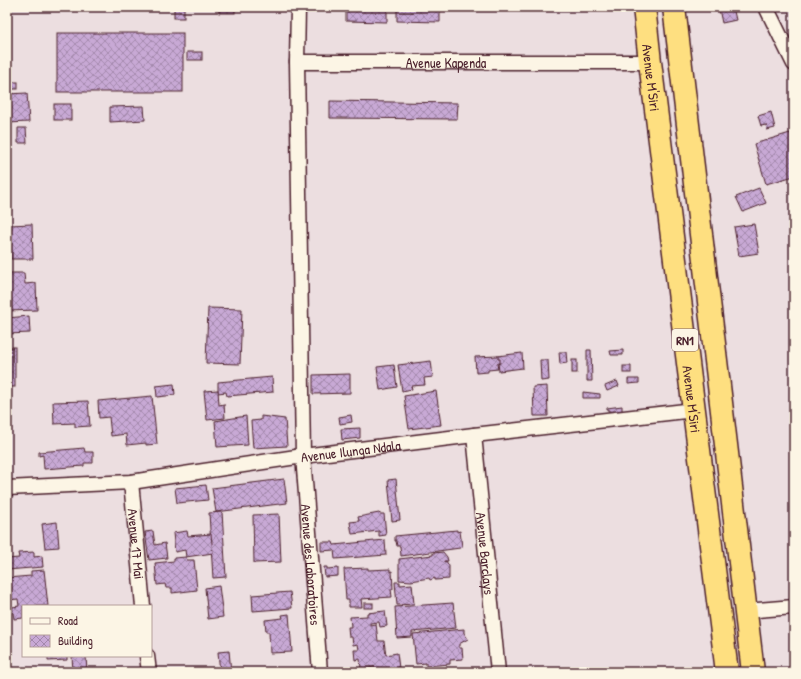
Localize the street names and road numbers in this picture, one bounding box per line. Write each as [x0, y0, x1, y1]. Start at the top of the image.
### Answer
street label: Avenue M'Siri [639, 43, 666, 112]
street label: Avenue Kapenda [406, 53, 487, 73]
road number: RN1 [672, 329, 698, 351]
street label: Avenue M'Siri [679, 364, 706, 434]
street label: Avenue Ilunga Ndala [300, 435, 402, 466]
street label: Avenue des Laboratoires [297, 503, 326, 626]
street label: Avenue 17 Mai [124, 507, 150, 580]
street label: Avenue Barclays [472, 511, 500, 596]

